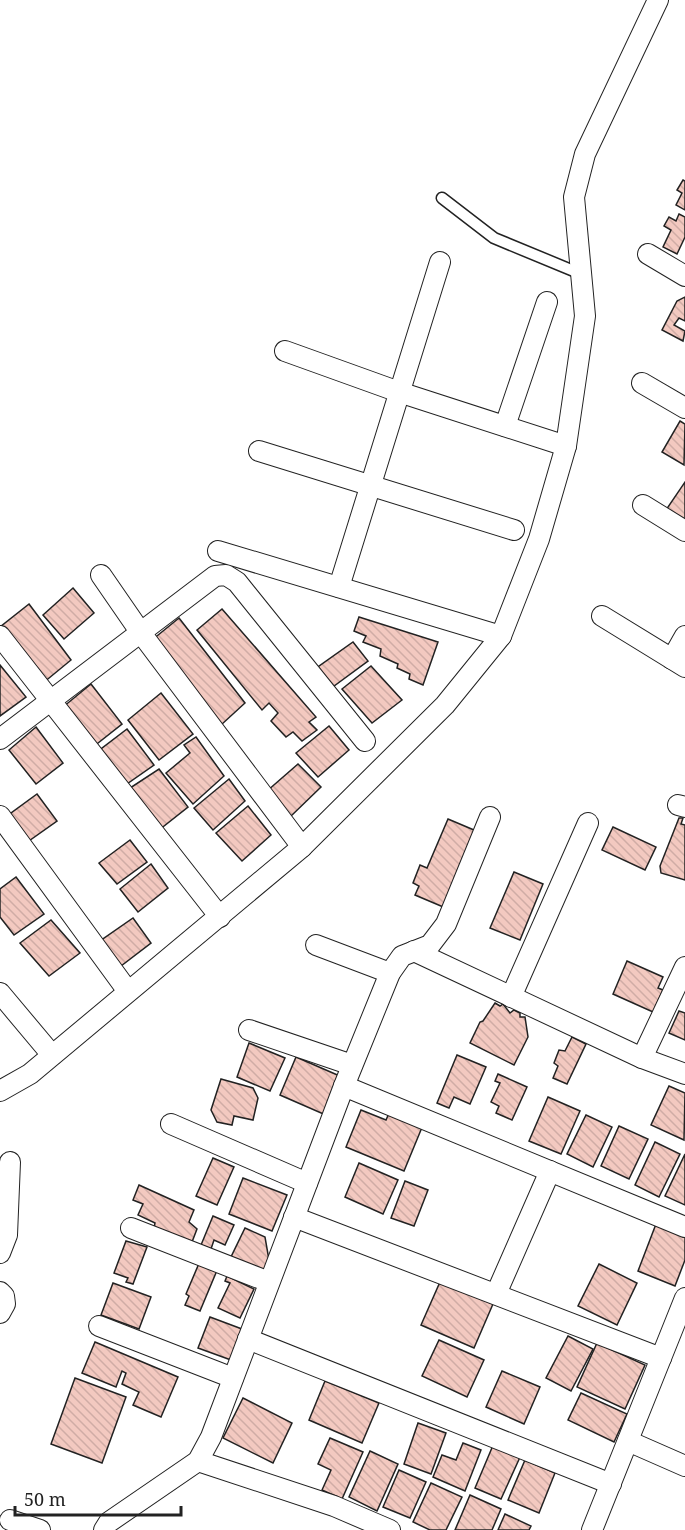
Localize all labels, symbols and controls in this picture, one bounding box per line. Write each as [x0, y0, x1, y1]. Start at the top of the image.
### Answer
scale bar [15, 1479, 182, 1517]
text: 50 m [24, 1487, 66, 1511]

